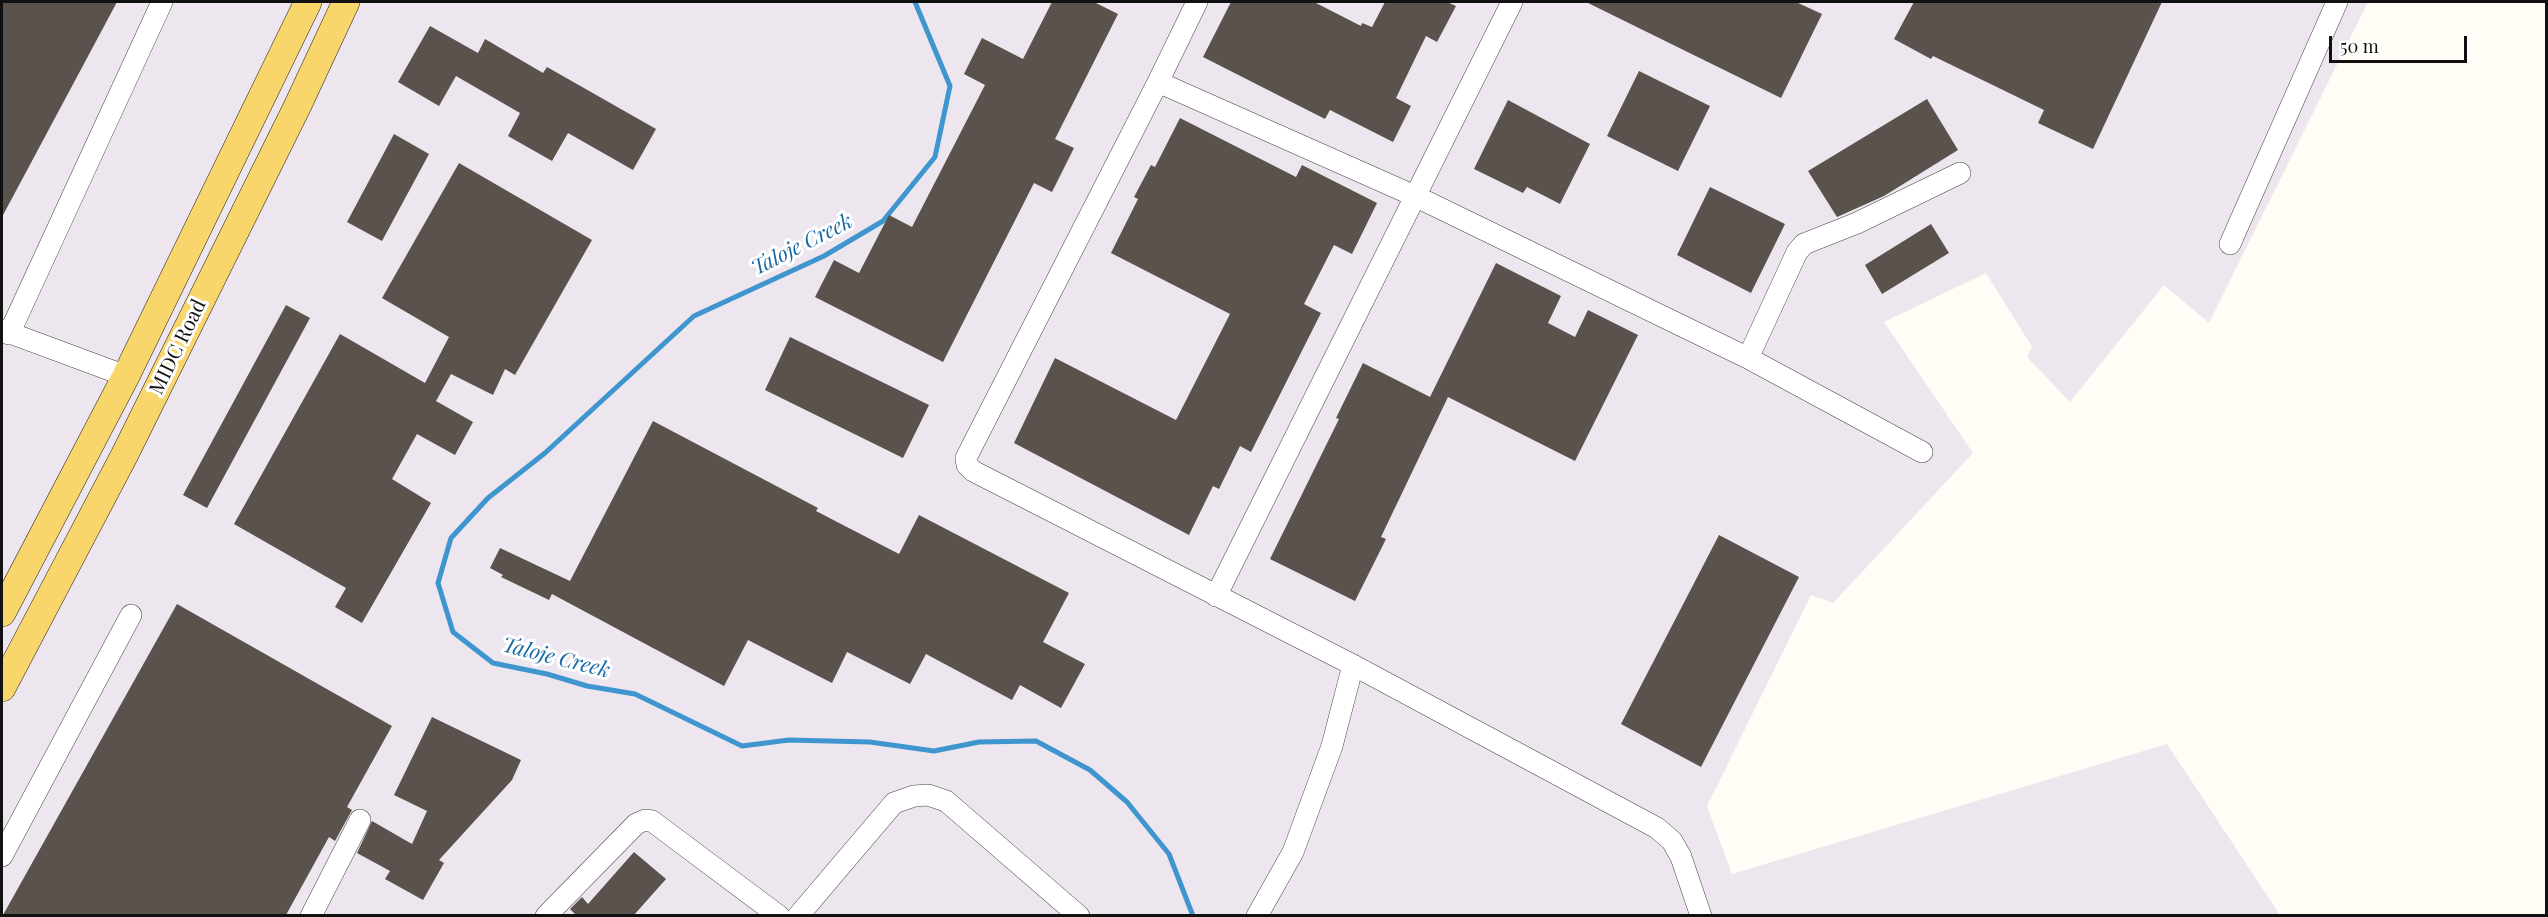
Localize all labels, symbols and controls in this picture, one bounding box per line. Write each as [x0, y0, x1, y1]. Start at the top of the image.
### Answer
scale bar [2332, 24, 2470, 62]
text: 50 m [2340, 34, 2379, 58]
water label: Taloje Creek [747, 209, 857, 281]
street label: MIDC Road [145, 295, 211, 399]
water label: Taloje Creek [500, 632, 612, 684]

